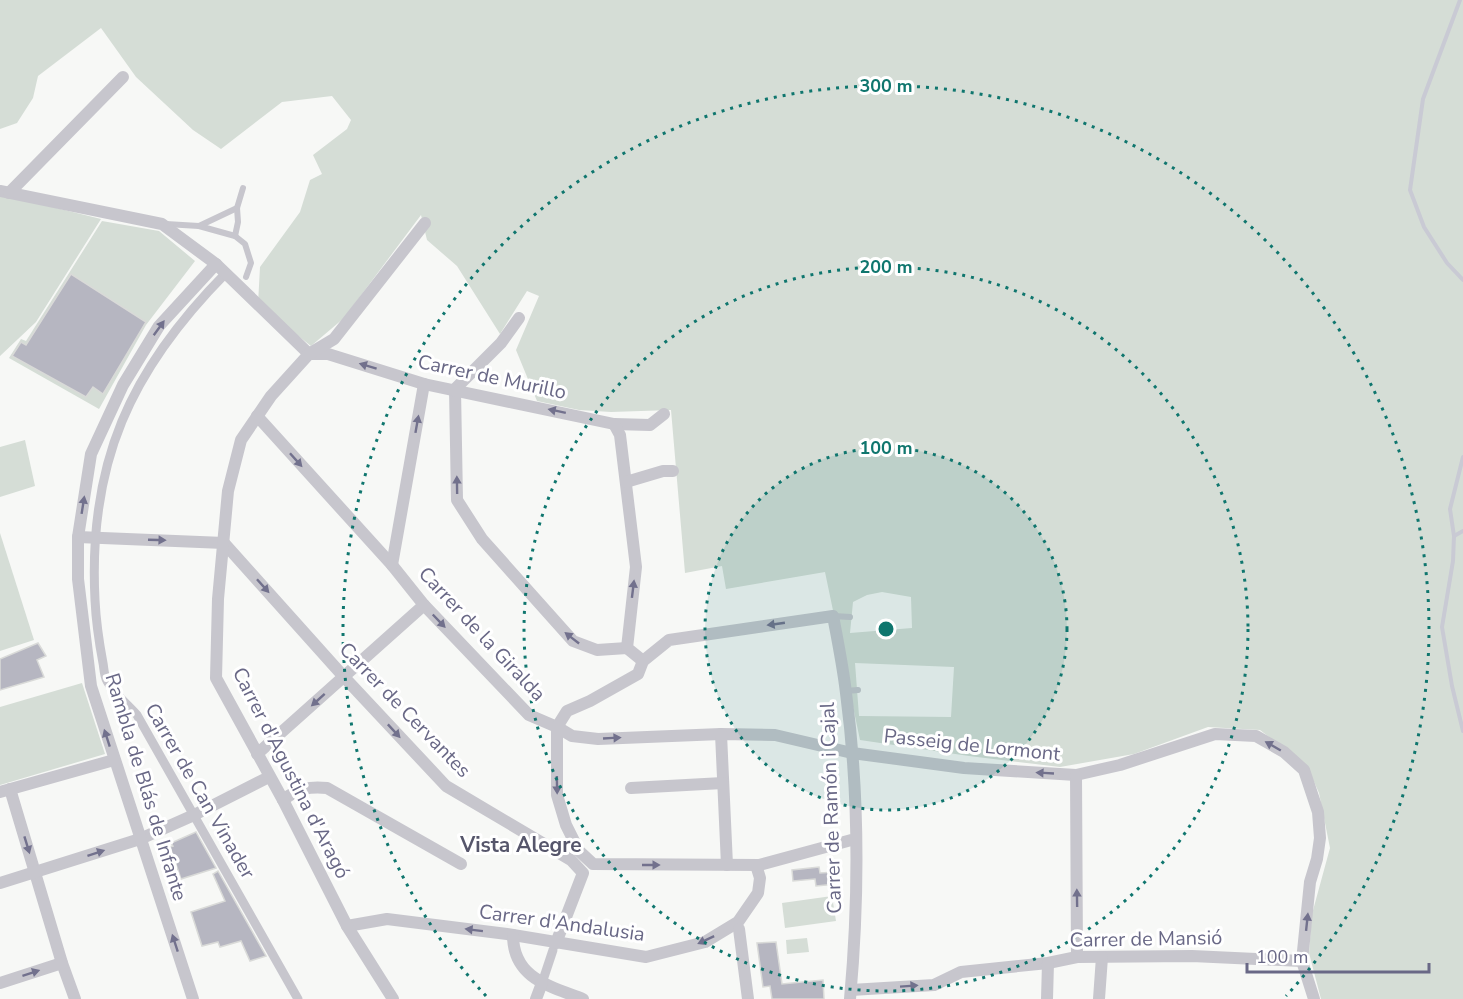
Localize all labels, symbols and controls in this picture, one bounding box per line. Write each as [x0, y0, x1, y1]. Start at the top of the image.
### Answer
text: 300 m [859, 74, 913, 98]
text: 200 m [859, 255, 913, 279]
one-way arrow [153, 321, 165, 337]
street label: Carrer de Murillo [415, 348, 569, 406]
one-way arrow [359, 361, 377, 370]
one-way arrow [548, 406, 566, 416]
one-way arrow [413, 415, 422, 434]
text: 100 m [859, 436, 913, 460]
one-way arrow [289, 452, 303, 467]
one-way arrow [452, 476, 462, 495]
one-way arrow [79, 495, 88, 514]
one-way arrow [148, 535, 167, 544]
street label: Carrer de la Giralda [412, 561, 552, 707]
one-way arrow [256, 579, 270, 594]
one-way arrow [629, 580, 638, 599]
one-way arrow [432, 614, 446, 628]
centre of rings [876, 619, 896, 639]
one-way arrow [766, 620, 785, 629]
one-way arrow [564, 631, 580, 644]
street label: Carrer de Cervantes [333, 636, 477, 784]
street label: Carrer d'Agustina d'Aragó [226, 663, 356, 883]
street label: Rambla de Blás de Infante [99, 670, 193, 904]
one-way arrow [310, 693, 325, 707]
street label: Carrer de Can Vinader [139, 698, 261, 884]
street label: Carrer de Ramón i Cajal [814, 702, 848, 914]
street label: Passeig de Lormont [882, 722, 1063, 768]
one-way arrow [387, 723, 400, 738]
one-way arrow [102, 729, 112, 747]
one-way arrow [603, 733, 622, 742]
one-way arrow [1264, 741, 1281, 751]
one-way arrow [1035, 768, 1054, 778]
one-way arrow [552, 776, 561, 795]
district label: Vista Alegre [459, 831, 582, 859]
one-way arrow [23, 836, 32, 854]
one-way arrow [87, 848, 105, 857]
one-way arrow [642, 860, 661, 870]
one-way arrow [1072, 889, 1082, 908]
street label: Carrer d'Andalusia [477, 898, 647, 948]
one-way arrow [1302, 912, 1312, 931]
street label: Carrer de Mansió [1069, 924, 1223, 954]
one-way arrow [464, 925, 483, 935]
one-way arrow [169, 934, 179, 952]
one-way arrow [697, 934, 715, 944]
scale bar [1247, 936, 1428, 974]
text: 100 m [1256, 945, 1308, 969]
one-way arrow [22, 968, 40, 977]
one-way arrow [899, 982, 918, 991]

